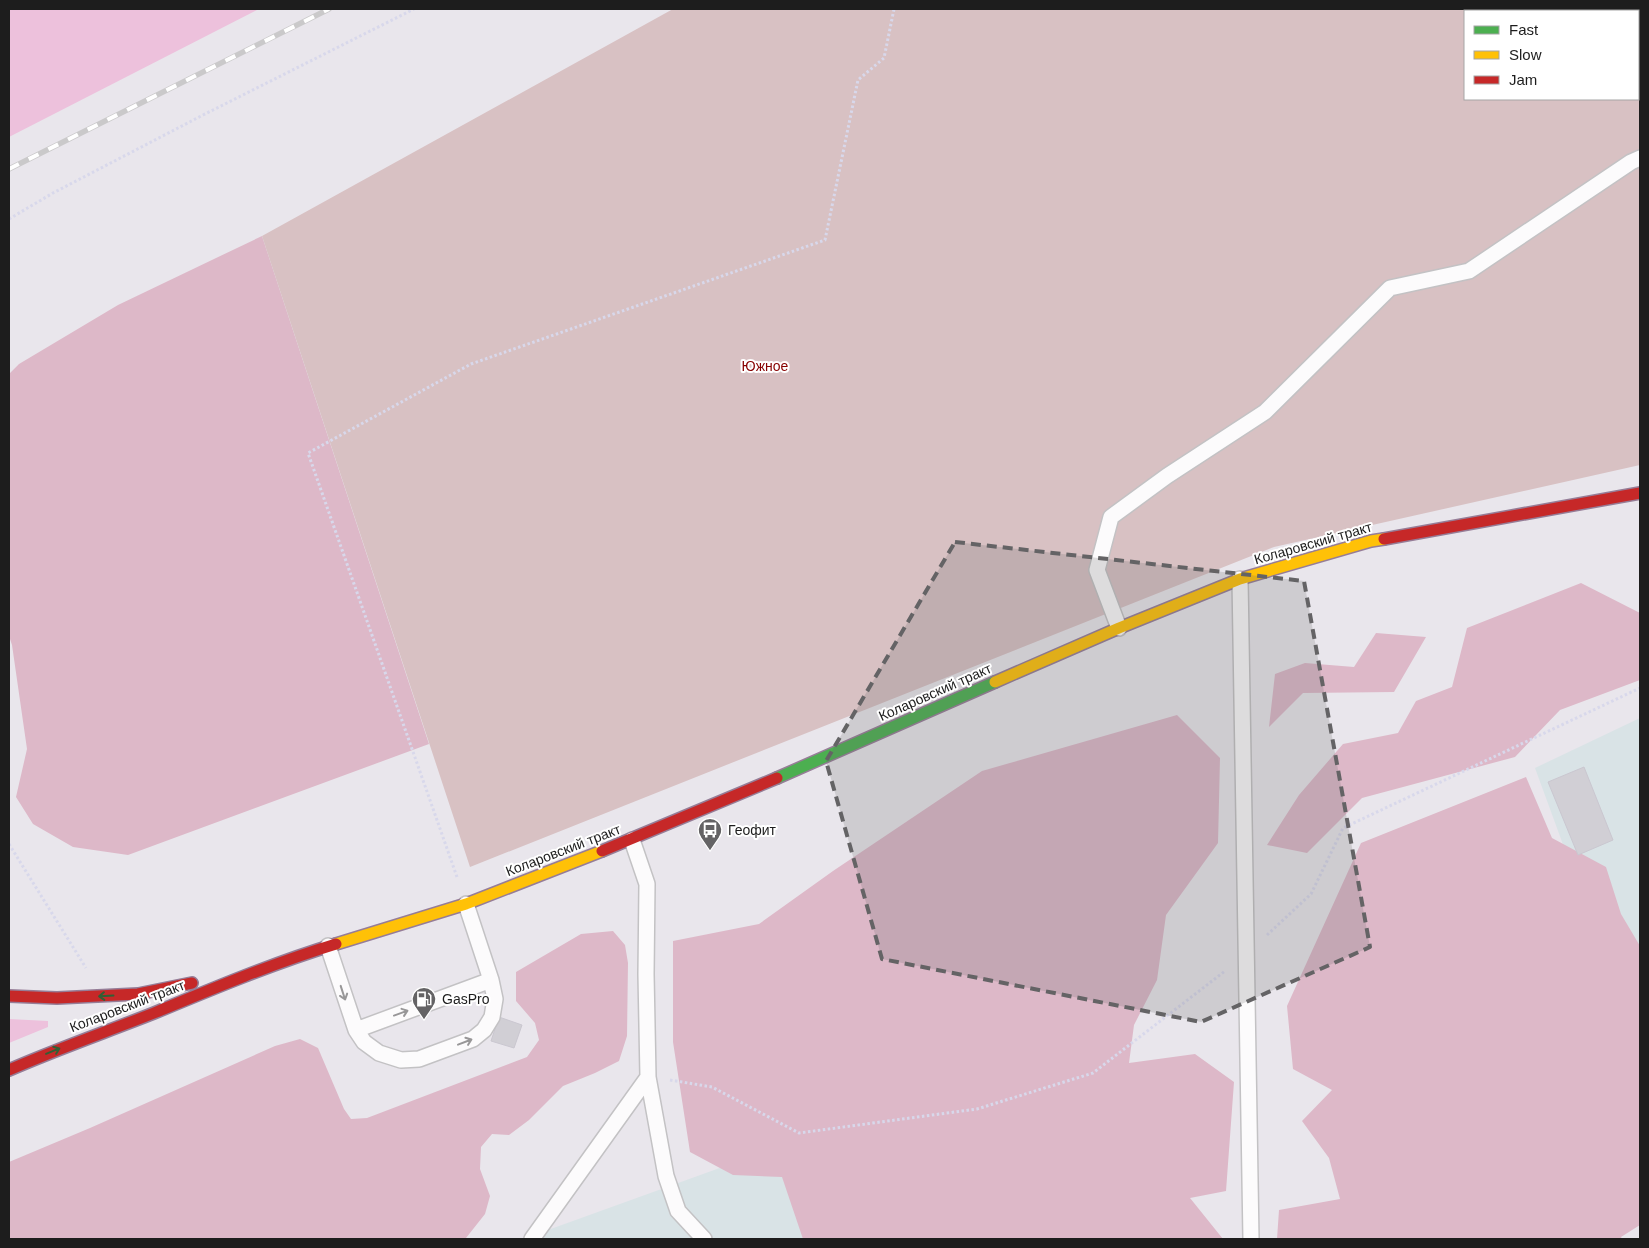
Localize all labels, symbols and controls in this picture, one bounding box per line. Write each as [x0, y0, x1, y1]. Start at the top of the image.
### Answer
legend [1464, 10, 1639, 100]
text: Fast [1509, 21, 1539, 38]
text: Slow [1509, 46, 1542, 63]
text: Jam [1509, 71, 1537, 88]
park label: Южное [742, 358, 789, 374]
street label: Коларовский тракт [1252, 518, 1374, 567]
street label: Коларовский тракт [876, 660, 994, 724]
bus stop icon: Геофит [697, 817, 723, 851]
street label: Коларовский тракт [503, 821, 623, 879]
place label: Геофит [728, 822, 777, 838]
street label: Коларовский тракт [67, 977, 187, 1035]
one-way arrow [339, 984, 349, 1000]
fuel station icon: GasPro [411, 986, 437, 1020]
one-way arrow [98, 991, 114, 1000]
place label: GasPro [442, 991, 490, 1007]
one-way arrow [393, 1008, 409, 1017]
one-way arrow [457, 1037, 472, 1046]
one-way arrow [45, 1045, 60, 1055]

